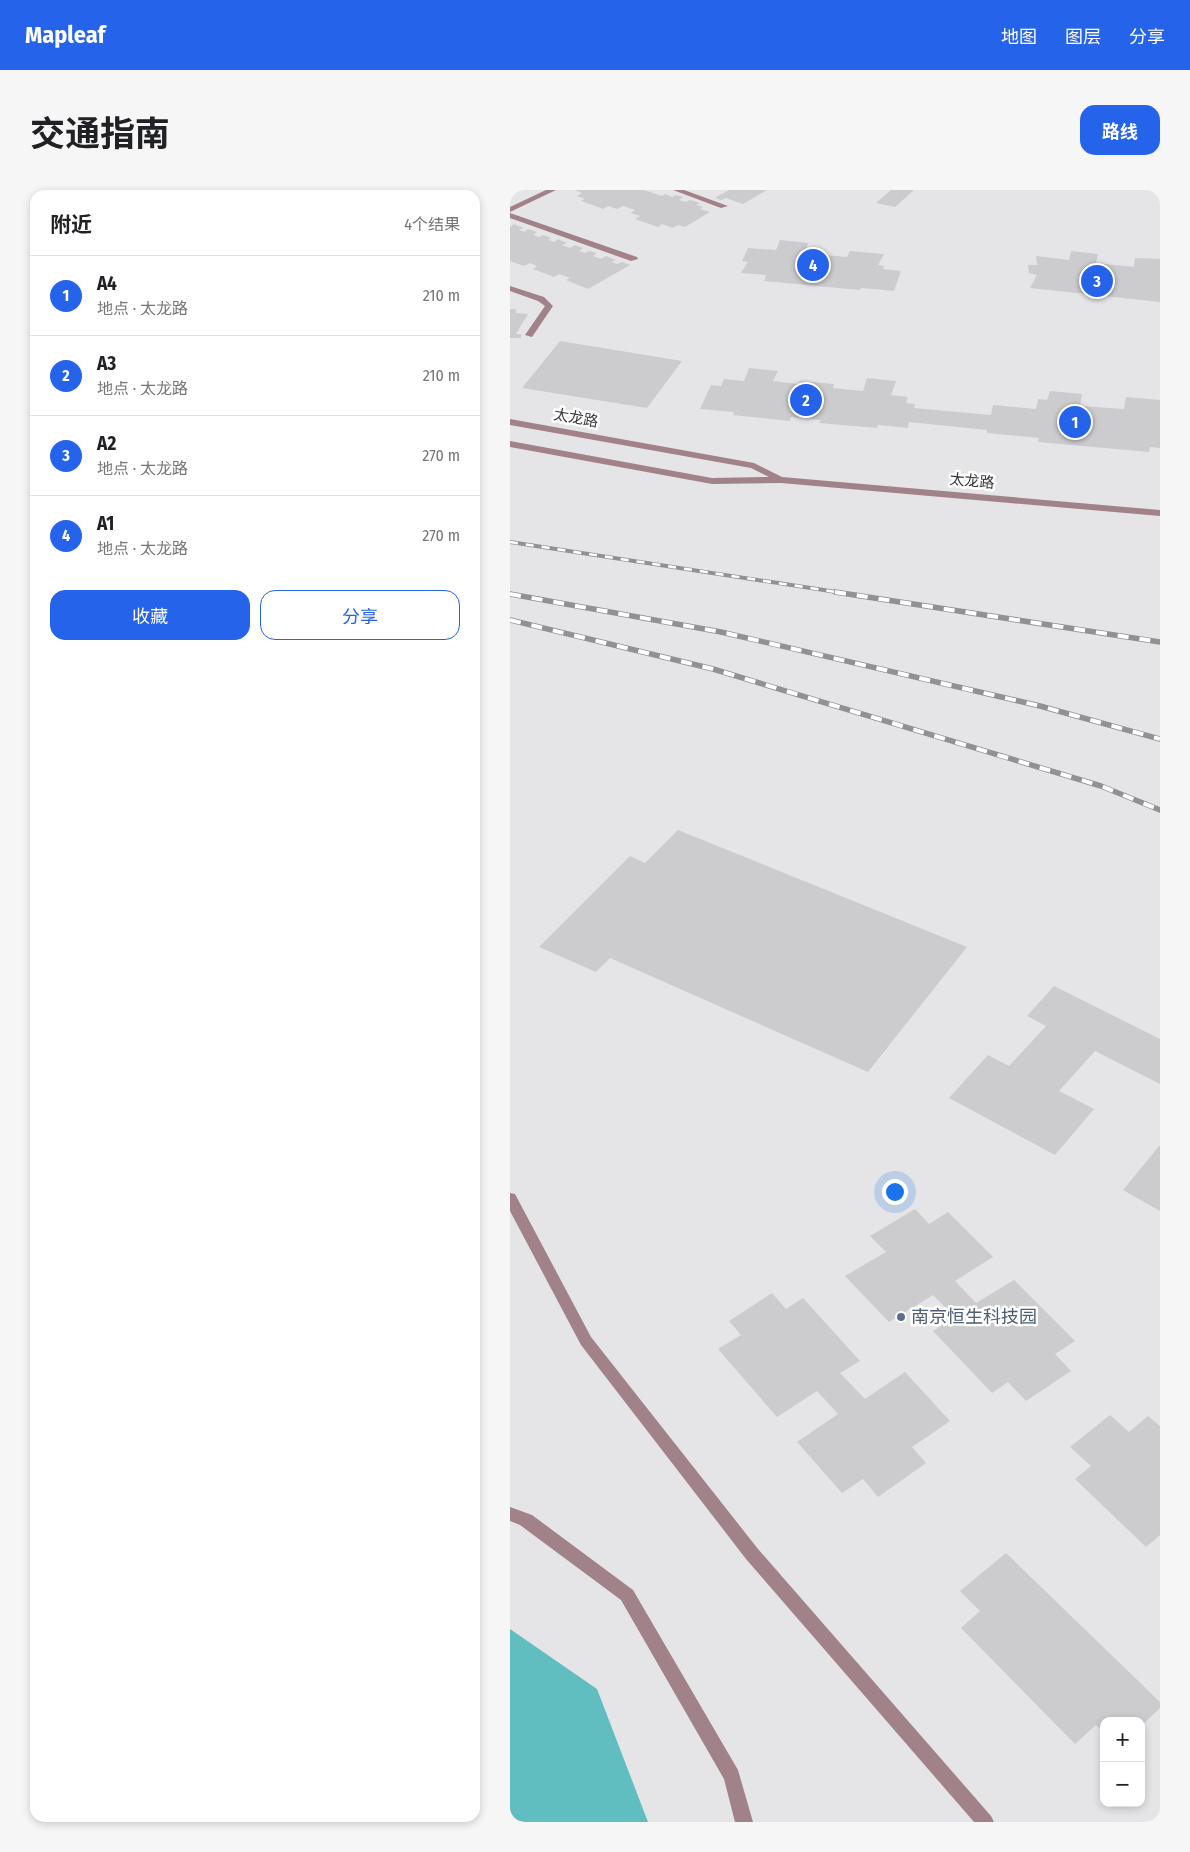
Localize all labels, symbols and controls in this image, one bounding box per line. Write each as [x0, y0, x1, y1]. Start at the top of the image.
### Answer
text: Mapleaf [25, 21, 105, 49]
text: 地图 [1001, 26, 1037, 48]
text: 图层 [1065, 26, 1101, 48]
text: 分享 [1129, 26, 1165, 48]
button: 路线 [1080, 105, 1160, 155]
text: 交通指南 [30, 113, 170, 155]
text: 附近 [50, 212, 92, 238]
text: 4个结果 [404, 215, 460, 234]
pin: 4 [797, 246, 829, 284]
pin: 3 [1081, 262, 1113, 300]
text: A4 [97, 272, 117, 295]
text: 1 [63, 286, 69, 305]
text: 210 m [423, 286, 460, 305]
text: 地点 · 太龙路 [97, 299, 188, 318]
text: A3 [97, 352, 116, 375]
text: 2 [62, 366, 70, 385]
text: 210 m [423, 366, 460, 385]
text: 地点 · 太龙路 [97, 379, 188, 398]
pin: 2 [790, 381, 822, 419]
pin: 1 [1059, 403, 1091, 441]
street label: 太龙路 [552, 405, 600, 431]
text: A2 [97, 432, 116, 455]
text: 3 [62, 446, 70, 465]
text: 270 m [422, 446, 460, 465]
text: 地点 · 太龙路 [97, 459, 188, 478]
street label: 太龙路 [949, 470, 995, 492]
text: A1 [97, 512, 114, 535]
text: 4 [62, 526, 70, 545]
text: 270 m [422, 526, 460, 545]
text: 地点 · 太龙路 [97, 539, 188, 558]
button: 收藏 [50, 590, 250, 640]
button: 分享 [260, 590, 460, 640]
your location [882, 1179, 908, 1205]
place label: 南京恒生科技园 [911, 1306, 1037, 1328]
marker: 南京恒生科技园 [895, 1311, 907, 1323]
map controls [1100, 1717, 1145, 1807]
button: + [1100, 1717, 1145, 1762]
button: − [1100, 1762, 1145, 1807]

